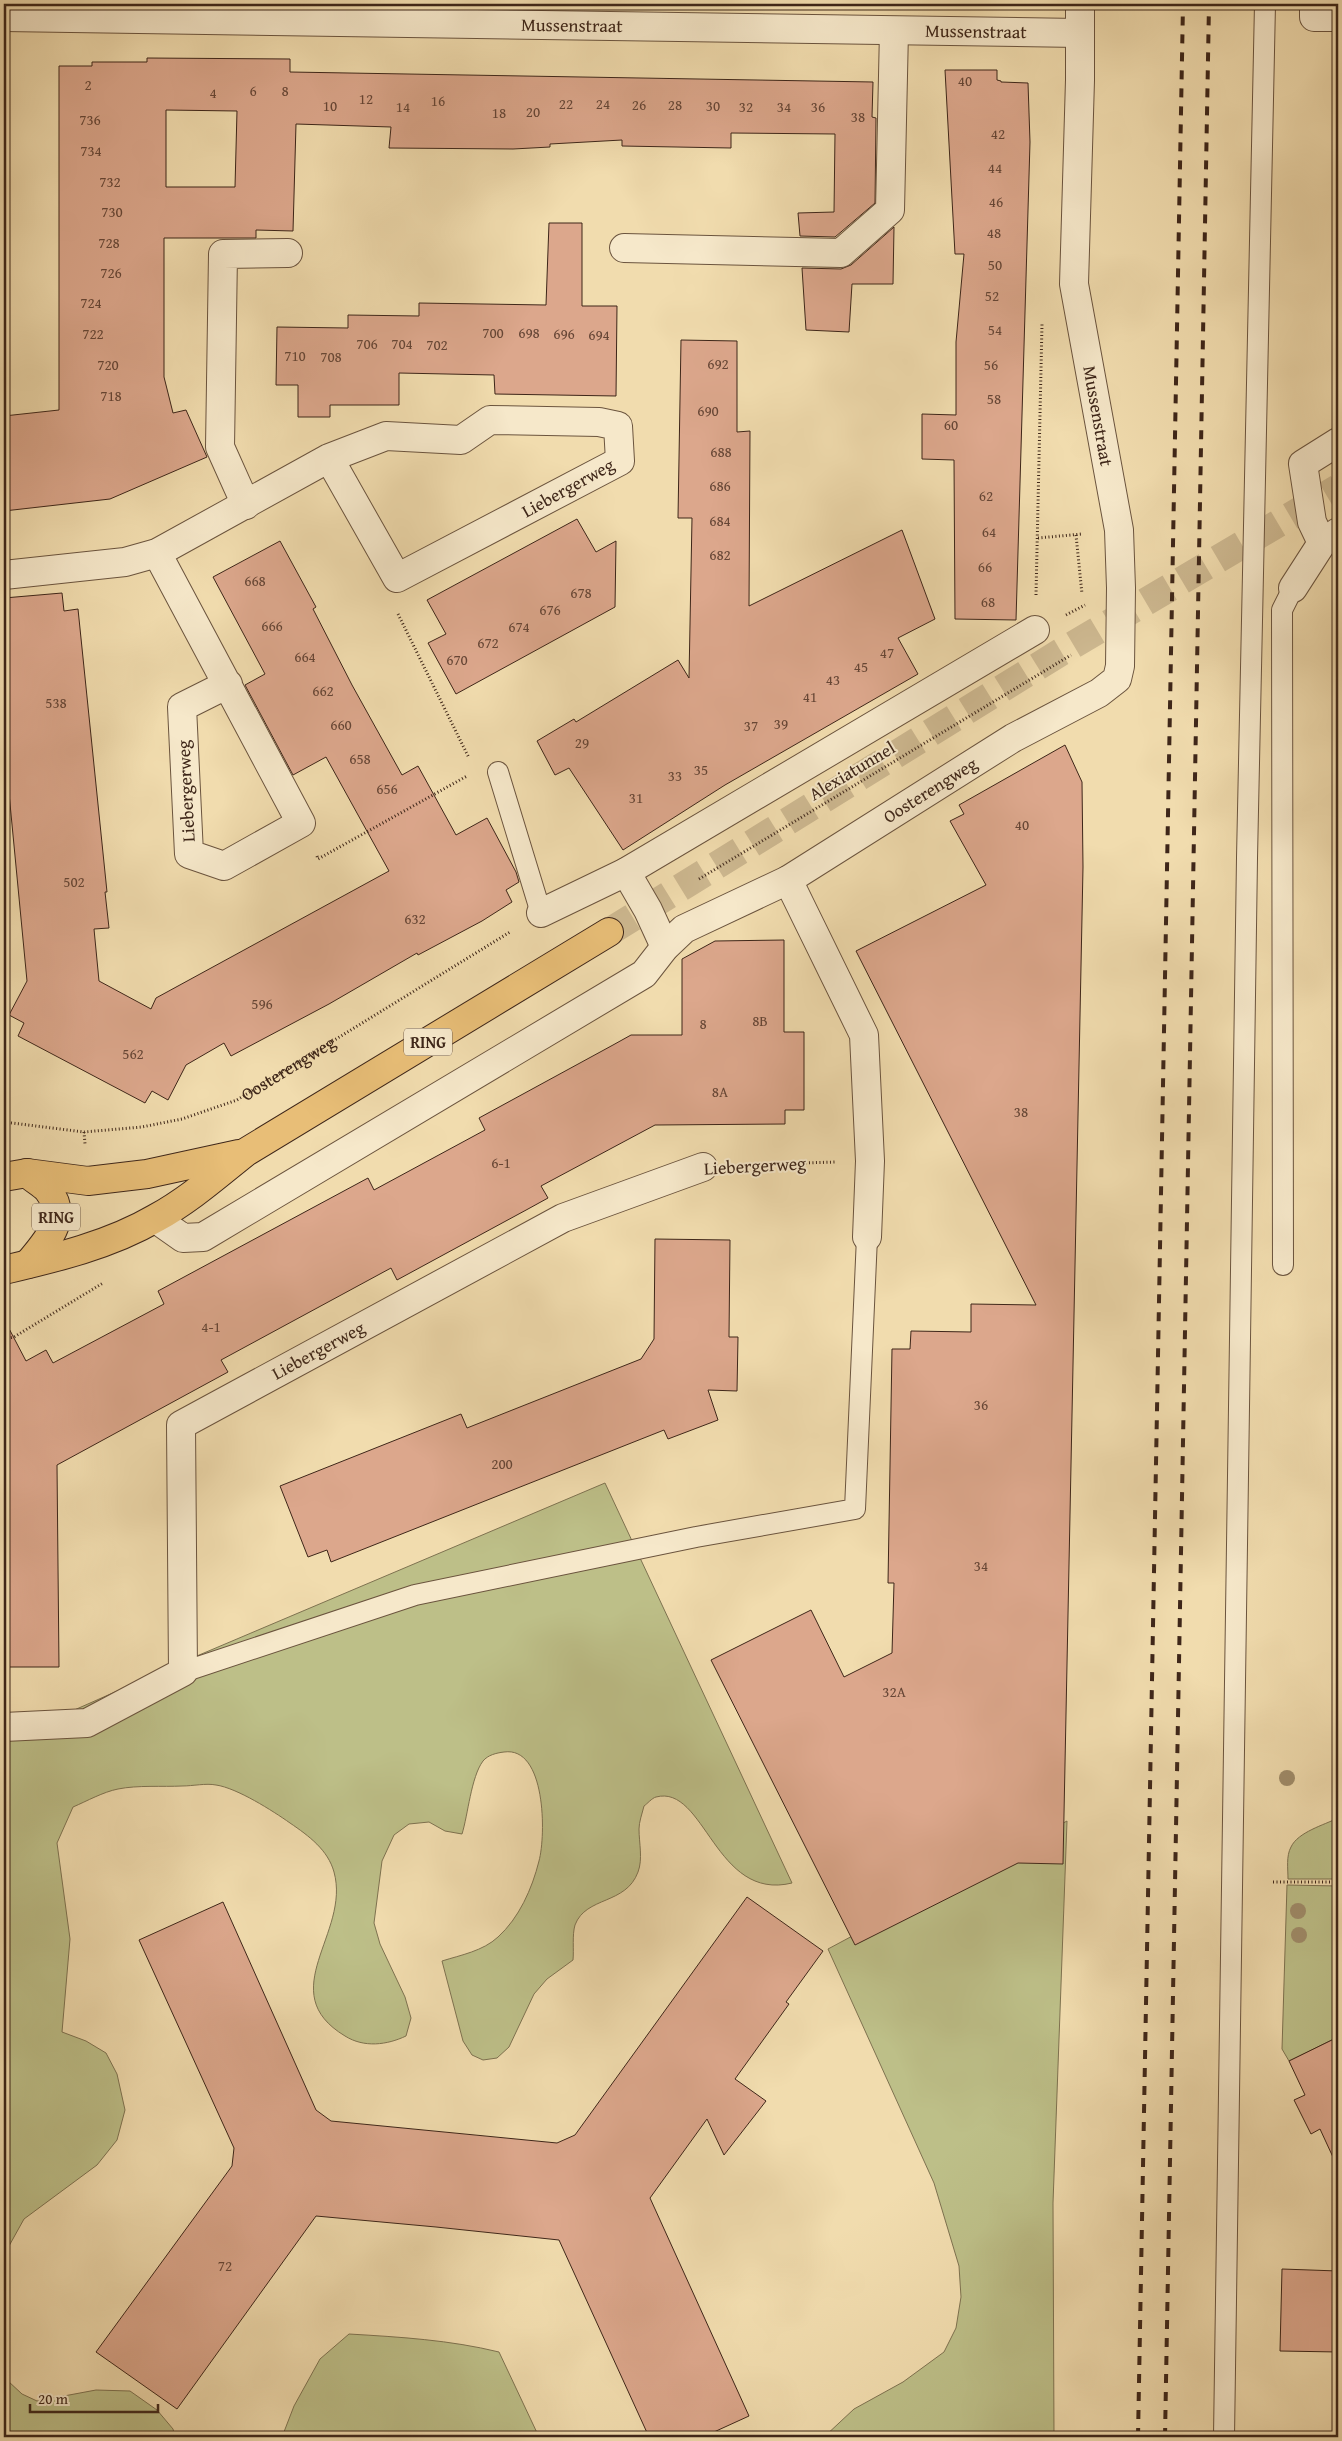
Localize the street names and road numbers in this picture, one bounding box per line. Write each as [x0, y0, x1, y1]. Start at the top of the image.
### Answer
street label: Mussenstraat [521, 11, 624, 39]
street label: Mussenstraat [925, 17, 1028, 45]
street label: Mussenstraat [1076, 364, 1121, 469]
street label: Liebergerweg [517, 451, 619, 524]
street label: Alexiatunnel [803, 734, 900, 807]
street label: Liebergerweg [169, 739, 202, 843]
street label: Oosterengweg [878, 750, 982, 830]
road number: RING [404, 1028, 452, 1056]
street label: Oosterengweg [236, 1029, 340, 1107]
street label: Liebergerweg [703, 1149, 807, 1182]
road number: RING [32, 1204, 80, 1230]
street label: Liebergerweg [267, 1314, 369, 1386]

